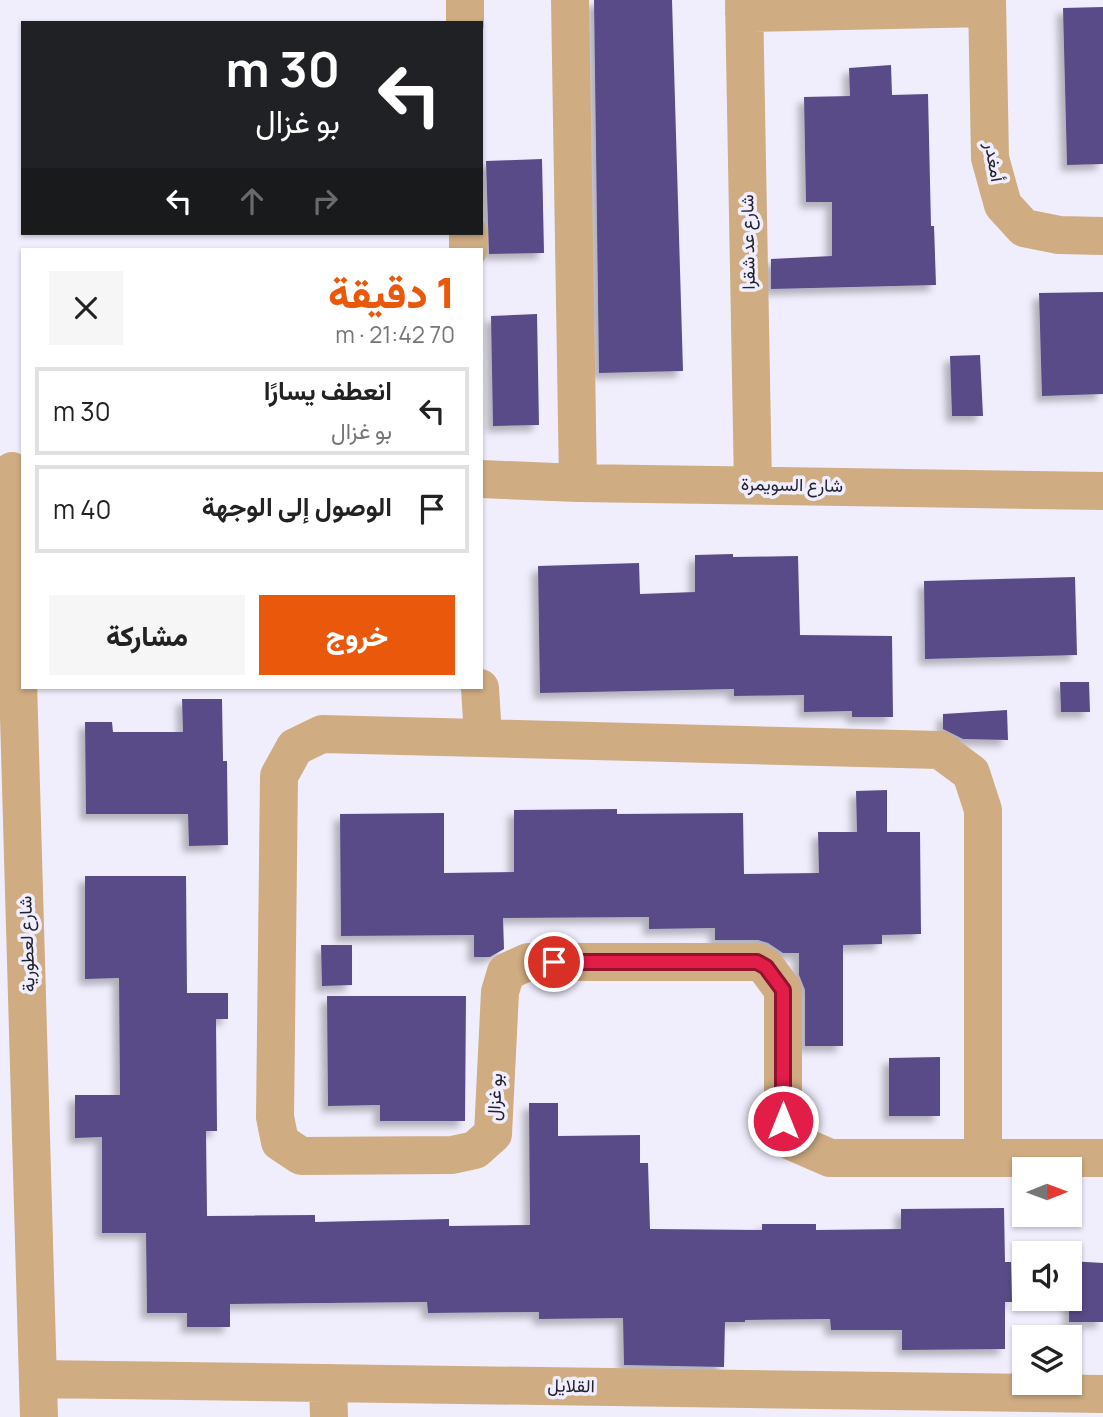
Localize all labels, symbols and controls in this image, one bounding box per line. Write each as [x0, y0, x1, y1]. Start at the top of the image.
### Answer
text: 30 m [225, 35, 340, 102]
icon: left [364, 49, 455, 140]
text: بو غزال [255, 99, 340, 143]
street label: أمغدر [980, 139, 1010, 184]
icon: left [160, 182, 198, 220]
icon: ahead [233, 182, 271, 220]
icon: right [306, 182, 344, 220]
street label: شارع عد شقرا [734, 194, 761, 290]
text: 1 دقيقة [328, 263, 455, 321]
button: close [49, 271, 123, 345]
text: 70 m · 21:42 [335, 318, 455, 350]
text: انعطف يسارًا [264, 372, 392, 408]
icon: left [413, 392, 451, 430]
text: 30 m [53, 393, 111, 429]
text: بو غزال [331, 414, 392, 446]
street label: شارع السويمرة [741, 471, 843, 498]
text: الوصول إلى الوجهة [202, 488, 392, 524]
icon: arrive [413, 490, 451, 528]
text: 40 m [53, 491, 111, 527]
button: مشاركة [49, 595, 245, 675]
button: خروج [259, 595, 455, 675]
street label: شارع لعطورية [12, 895, 41, 993]
pin [524, 932, 584, 992]
icon: arrive [535, 943, 573, 981]
street label: بو غزال [481, 1072, 507, 1121]
position arrow [746, 1084, 820, 1158]
north arrow [1012, 1157, 1082, 1227]
map controls [1012, 1157, 1082, 1395]
button: sound [1012, 1241, 1082, 1311]
button: layers [1012, 1325, 1082, 1395]
street label: القلايل [547, 1373, 595, 1397]

